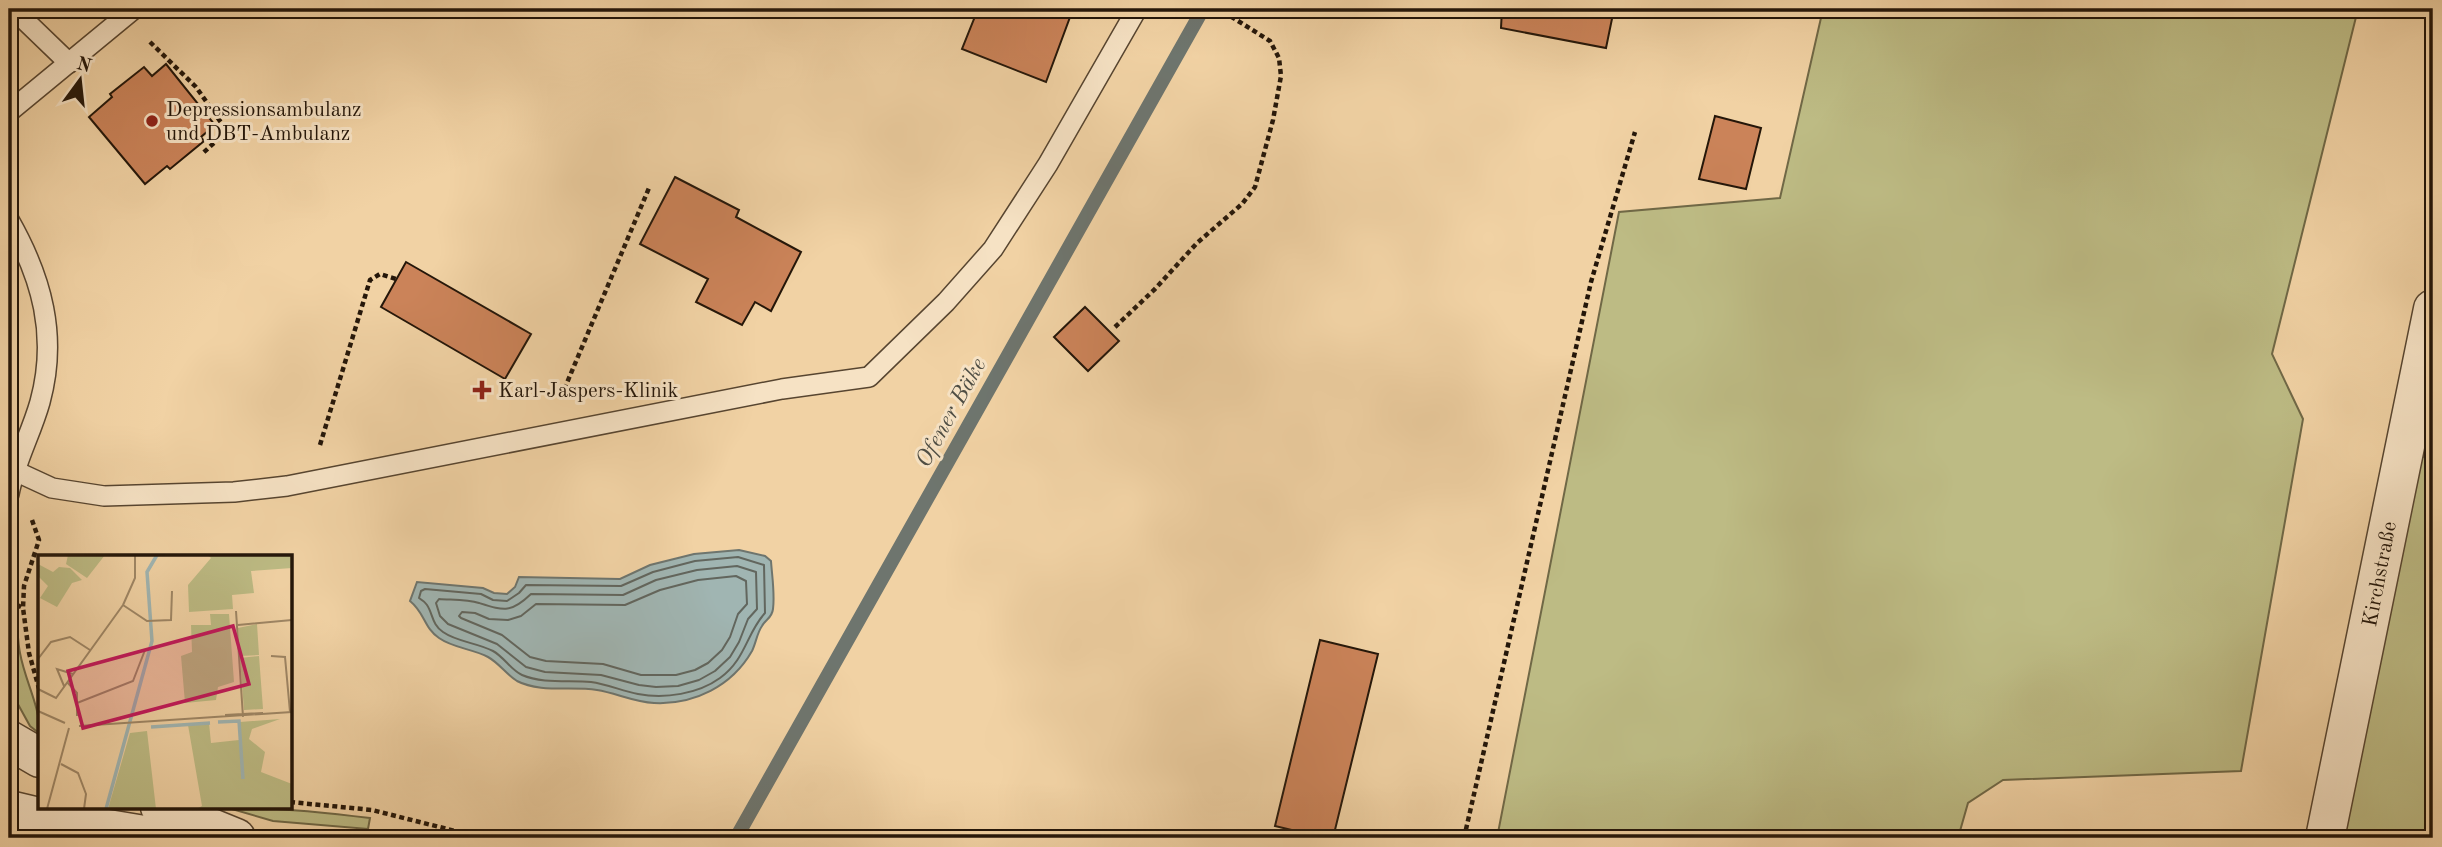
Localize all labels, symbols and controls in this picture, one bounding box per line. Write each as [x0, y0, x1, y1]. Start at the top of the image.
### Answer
north arrow [46, 46, 116, 116]
text: N [74, 55, 94, 77]
place label: Depressionsambulanz und DBT-Ambulanz [166, 100, 362, 145]
marker: Depressionsambulanz und DBT-Ambulanz [144, 113, 160, 129]
water label: Ofener Bäke [912, 354, 992, 472]
marker: Karl-Jaspers-Klinik [472, 380, 492, 400]
place label: Karl-Jaspers-Klinik [498, 381, 678, 402]
street label: Kirchstraße [2360, 520, 2401, 629]
inset map [38, 555, 292, 808]

